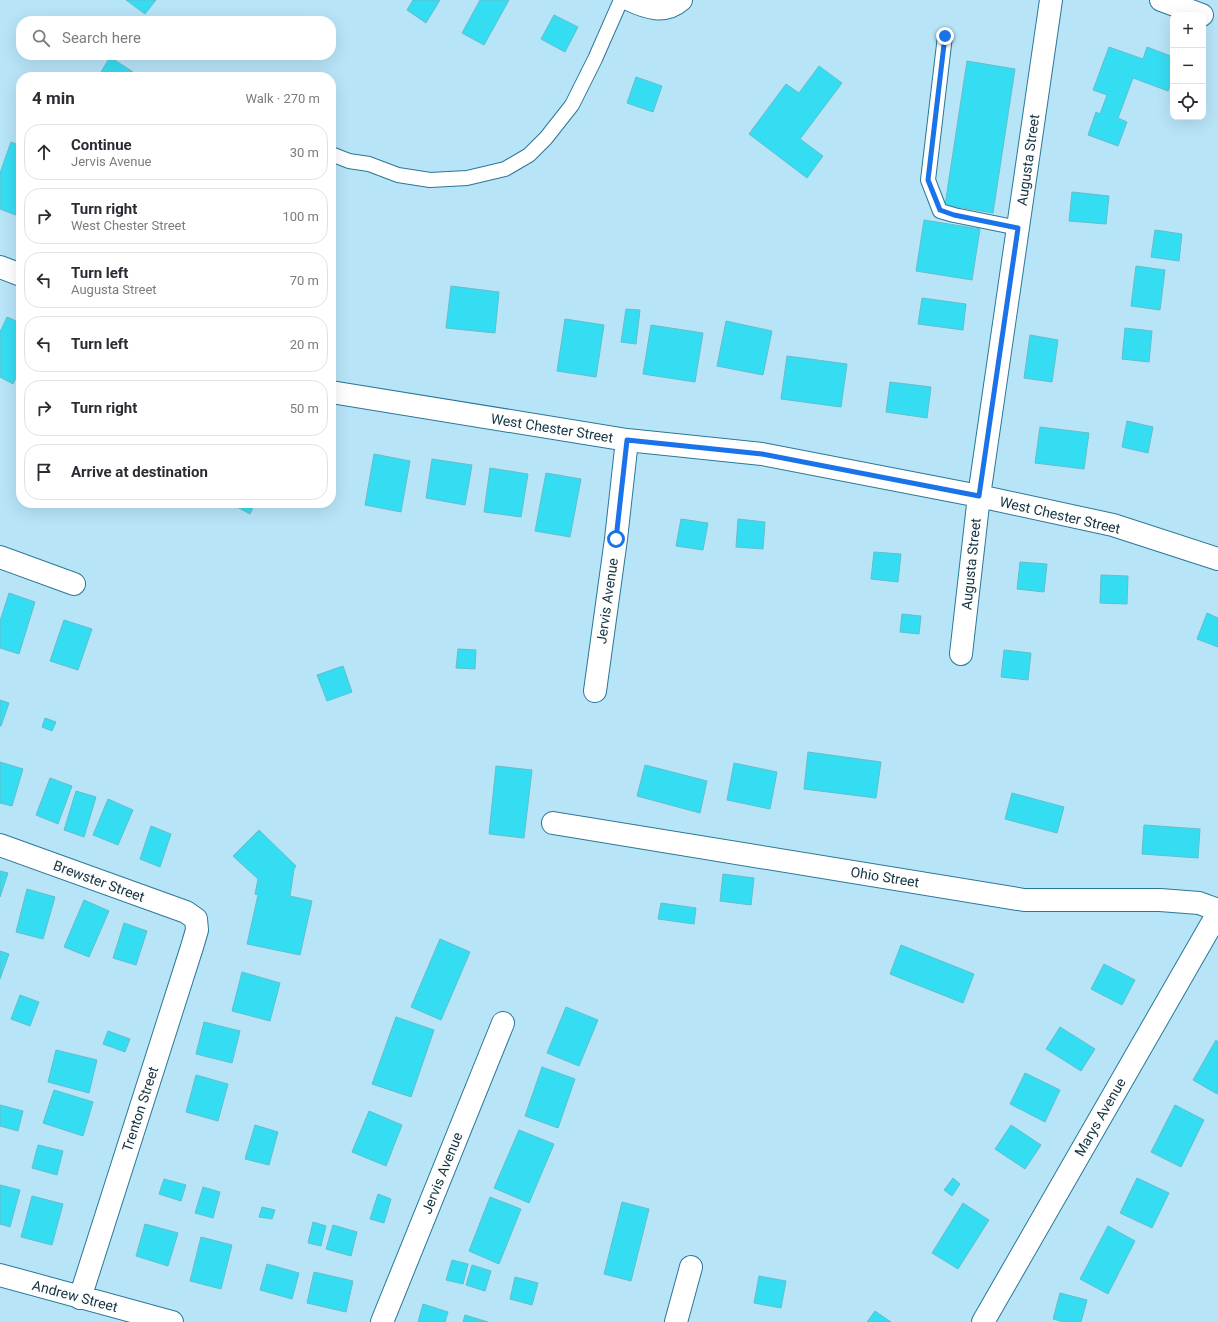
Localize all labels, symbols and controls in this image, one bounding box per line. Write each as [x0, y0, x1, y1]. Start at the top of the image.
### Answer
map controls [1170, 12, 1206, 120]
button: + [1170, 12, 1206, 48]
search box [16, 16, 336, 60]
icon: search [30, 27, 52, 49]
route end [936, 27, 954, 45]
text: Search here [62, 29, 141, 47]
button: − [1170, 48, 1206, 84]
button: locate [1170, 84, 1206, 120]
text: 4 min [32, 88, 75, 108]
text: Walk · 270 m [245, 91, 320, 106]
street label: Augusta Street [1014, 113, 1042, 207]
text: Continue [71, 136, 132, 154]
icon: ahead [33, 141, 55, 163]
text: 30 m [290, 145, 319, 160]
text: Jervis Avenue [71, 154, 152, 169]
text: Turn right [71, 200, 137, 218]
icon: right [33, 205, 55, 227]
text: 100 m [282, 209, 319, 224]
text: West Chester Street [71, 218, 186, 233]
text: Turn left [71, 264, 128, 282]
icon: left [33, 269, 55, 291]
text: 70 m [290, 273, 319, 288]
text: Augusta Street [71, 282, 157, 297]
icon: left [33, 333, 55, 355]
text: Turn left [71, 335, 128, 353]
text: 20 m [290, 337, 319, 352]
icon: right [33, 397, 55, 419]
text: Turn right [71, 399, 137, 417]
text: 50 m [290, 401, 319, 416]
street label: West Chester Street [490, 410, 615, 446]
icon: arrive [33, 461, 55, 483]
text: Arrive at destination [71, 463, 208, 481]
street label: West Chester Street [998, 493, 1122, 537]
street label: Augusta Street [958, 517, 984, 611]
route start [607, 530, 625, 548]
street label: Jervis Avenue [593, 557, 621, 645]
street label: Brewster Street [51, 857, 147, 905]
street label: Ohio Street [850, 864, 921, 890]
street label: Trenton Street [119, 1064, 161, 1153]
street label: Marys Avenue [1071, 1075, 1129, 1159]
street label: Jervis Avenue [418, 1130, 466, 1216]
street label: Andrew Street [31, 1277, 120, 1315]

